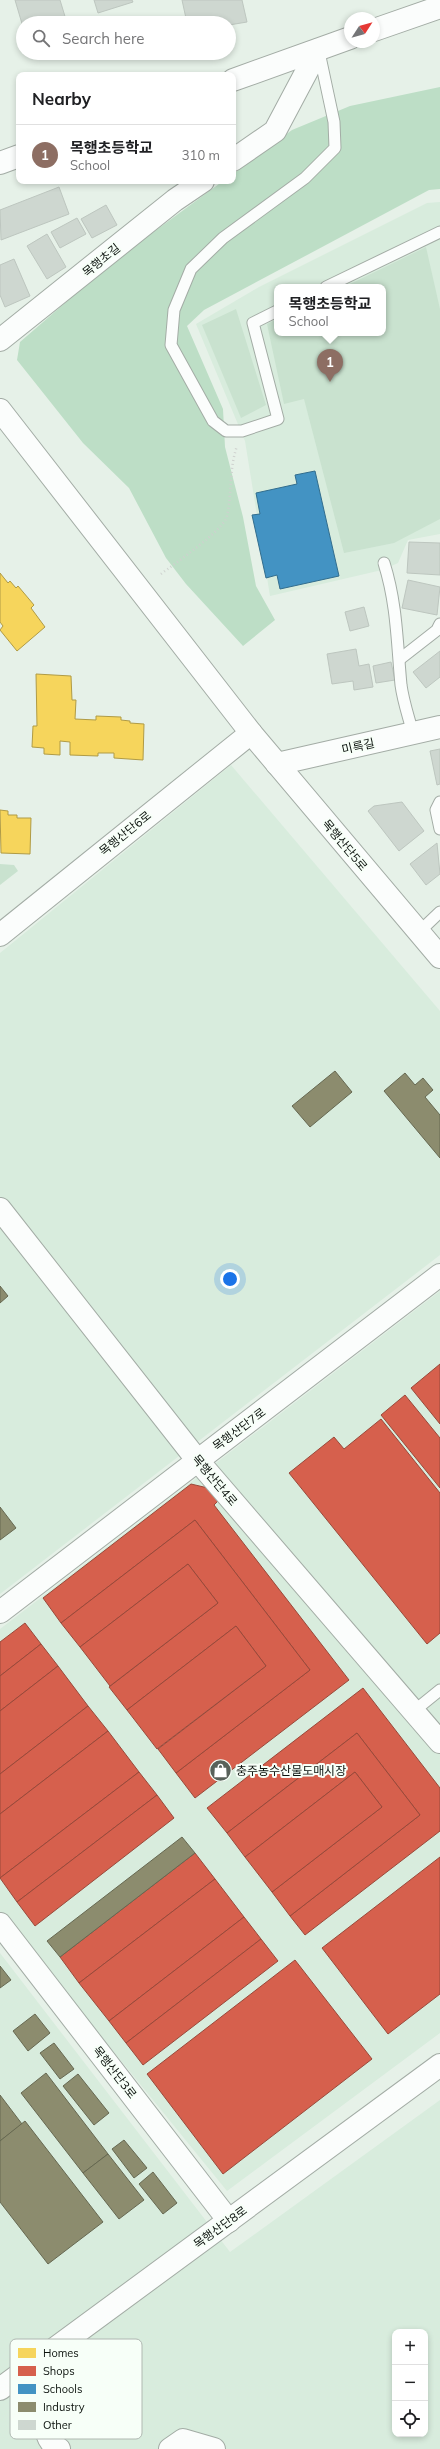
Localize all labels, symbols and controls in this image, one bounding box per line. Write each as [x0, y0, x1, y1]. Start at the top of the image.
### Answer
north arrow [344, 12, 380, 48]
search box [16, 16, 236, 60]
icon: search [30, 27, 52, 49]
text: Search here [62, 29, 144, 48]
text: Nearby [32, 88, 91, 109]
text: 목행초등학교 [70, 138, 153, 157]
text: 1 [41, 147, 49, 163]
text: 310 m [182, 147, 220, 163]
text: School [70, 157, 110, 173]
street label: 목행초길 [79, 240, 123, 280]
popup [274, 284, 386, 336]
text: 목행초등학교 [289, 294, 371, 313]
text: School [289, 313, 329, 329]
pin: 1 [317, 349, 343, 382]
street label: 미륵길 [340, 735, 376, 757]
street label: 목행산단6로 [96, 808, 154, 858]
street label: 목행산단5로 [319, 816, 371, 874]
your location [220, 1269, 240, 1289]
street label: 목행산단7로 [210, 1404, 268, 1454]
street label: 목행산단4로 [189, 1451, 241, 1509]
shop icon: 충주농수산물도매시장 [207, 1757, 233, 1783]
place label: 충주농수산물도매시장 [236, 1763, 346, 1778]
street label: 목행산단3로 [90, 2043, 140, 2101]
street label: 목행산단8로 [190, 2203, 250, 2251]
map controls [392, 2329, 428, 2437]
button: + [392, 2329, 428, 2365]
legend [10, 2339, 142, 2439]
text: Homes [43, 2346, 79, 2360]
text: Shops [43, 2364, 75, 2378]
button: − [392, 2365, 428, 2401]
text: Schools [43, 2382, 82, 2396]
text: Industry [43, 2400, 85, 2414]
button: locate [392, 2401, 428, 2437]
text: Other [43, 2418, 72, 2432]

